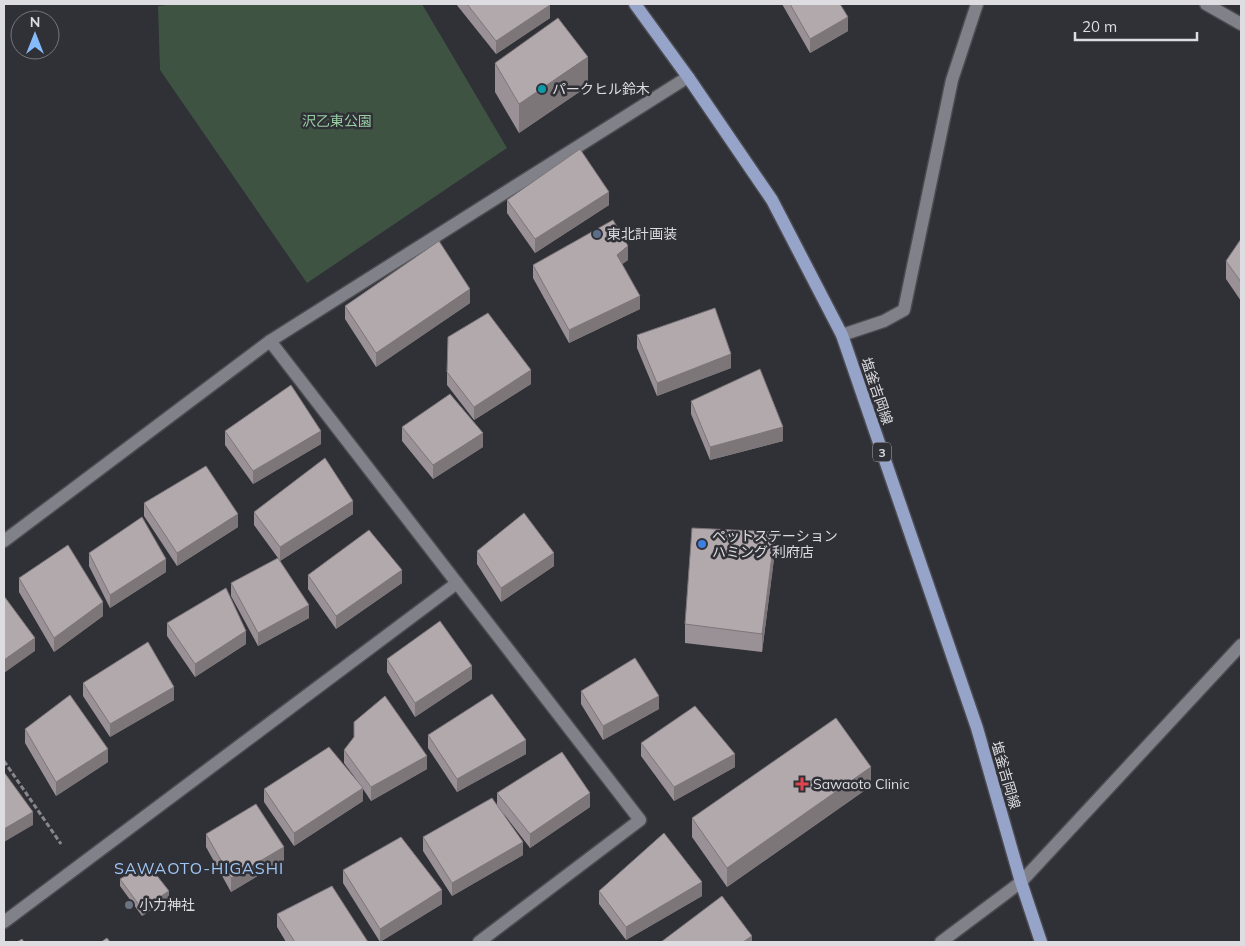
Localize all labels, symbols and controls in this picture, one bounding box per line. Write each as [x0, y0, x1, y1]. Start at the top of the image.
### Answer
north arrow [10, 10, 60, 60]
scale bar [1075, 10, 1198, 42]
text: N [30, 13, 40, 31]
text: 20 m [1082, 17, 1117, 36]
place label: パークヒル鈴木 [552, 80, 650, 98]
marker: パークヒル鈴木 [536, 83, 548, 95]
park label: 沢乙東公園 [302, 112, 372, 130]
place label: 東北計画装 [607, 225, 677, 243]
marker: 東北計画装 [591, 228, 603, 240]
street label: 塩釜吉岡線 [857, 355, 897, 427]
road number: 3 [873, 442, 891, 462]
place label: ペットステーション ハミング 利府店 [712, 527, 838, 561]
marker: ペットステーション ハミング 利府店 [696, 538, 708, 550]
street label: 塩釜吉岡線 [988, 739, 1024, 811]
place label: Sawaoto Clinic [813, 775, 910, 793]
marker: Sawaoto Clinic [795, 777, 809, 791]
district label: SAWAOTO-HIGASHI [114, 858, 284, 878]
place label: 小力神社 [139, 896, 195, 914]
marker: 小力神社 [123, 899, 135, 911]

